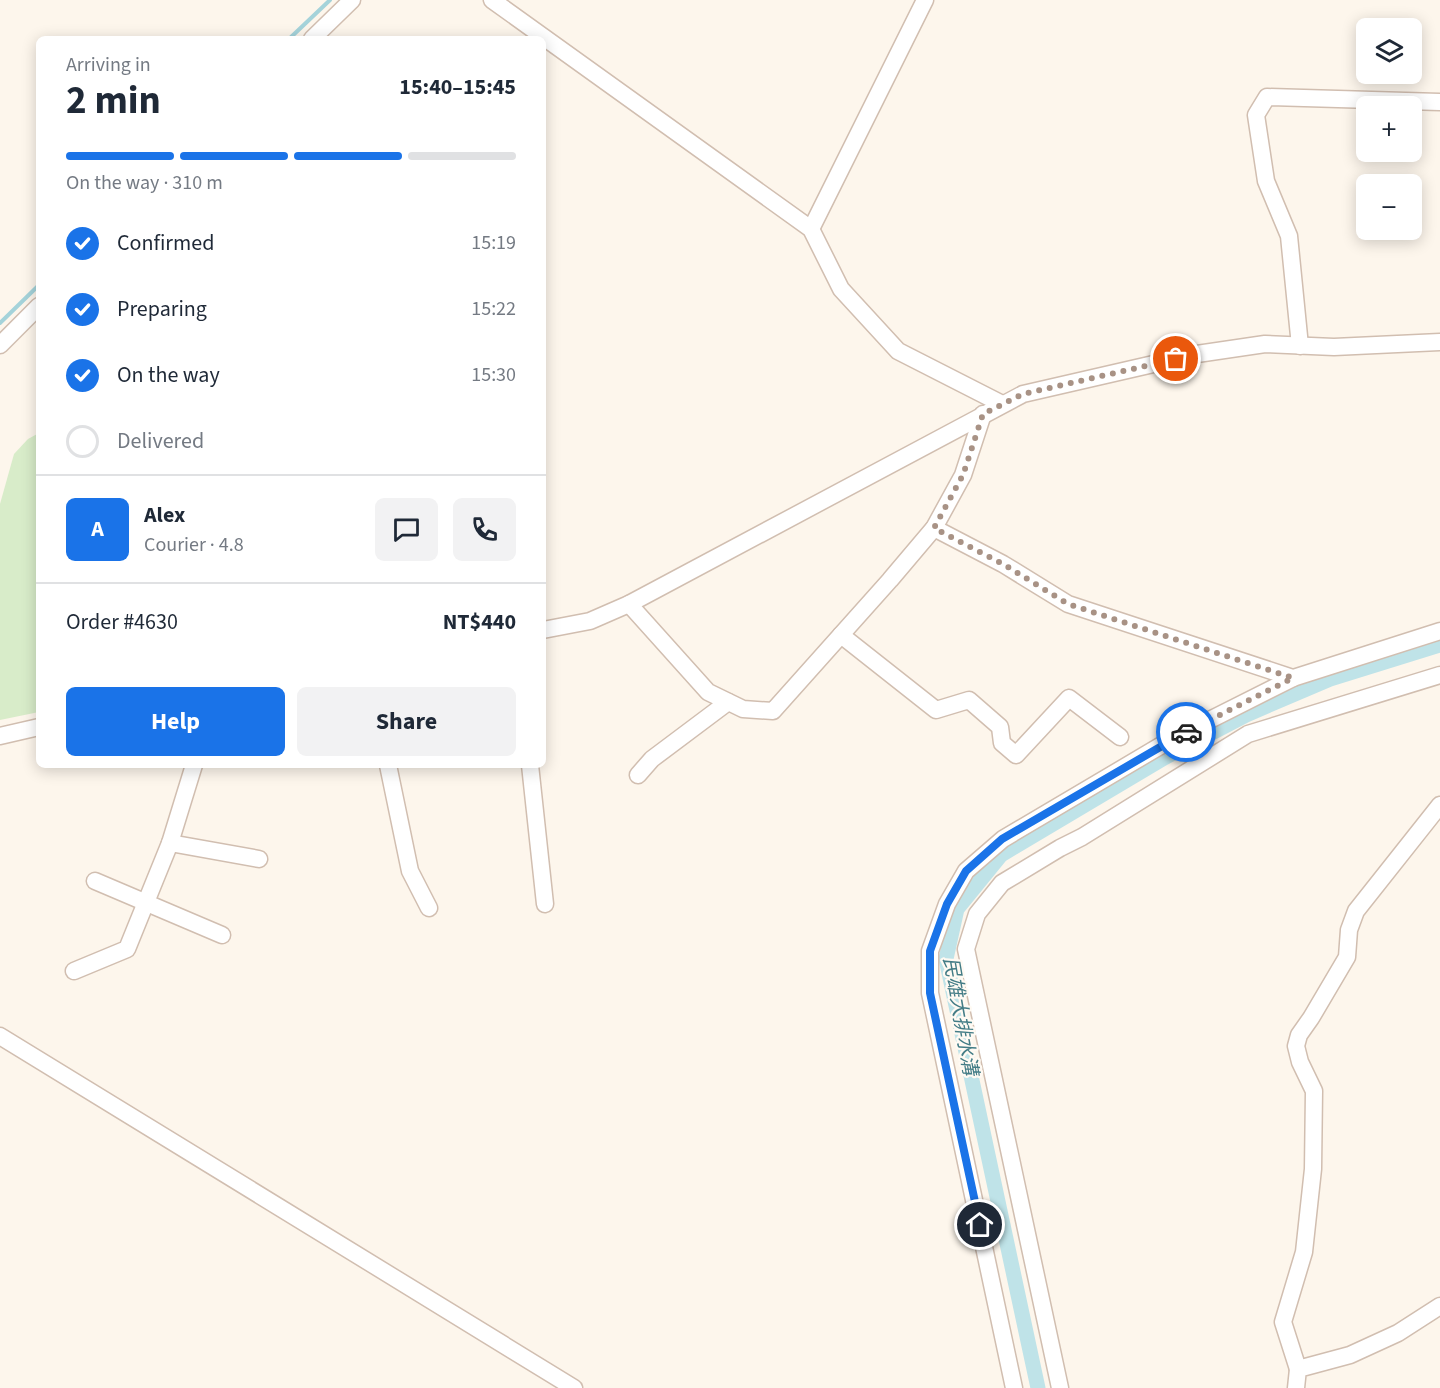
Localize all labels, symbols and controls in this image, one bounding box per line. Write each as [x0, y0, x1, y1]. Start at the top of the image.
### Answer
map controls [1356, 18, 1422, 240]
button: layers [1356, 18, 1422, 84]
text: Arriving in [66, 51, 151, 79]
text: 15:40–15:45 [399, 71, 516, 103]
text: 2 min [66, 73, 161, 129]
button: + [1356, 96, 1422, 162]
text: On the way · 310 m [66, 169, 223, 197]
button: − [1356, 174, 1422, 240]
icon: check [66, 227, 99, 260]
text: Confirmed [117, 227, 214, 259]
text: 15:19 [471, 229, 516, 257]
icon: check [66, 293, 99, 326]
text: Preparing [117, 293, 207, 325]
text: 15:22 [471, 295, 516, 323]
pin [1150, 333, 1201, 384]
icon: bag [1159, 342, 1192, 375]
icon: check [66, 359, 99, 392]
text: On the way [117, 359, 220, 391]
text: 15:30 [471, 361, 516, 389]
text: Delivered [117, 425, 204, 457]
button: chat [375, 498, 438, 561]
button: phone [453, 498, 516, 561]
text: Alex [144, 499, 185, 531]
text: A [91, 513, 104, 545]
text: Courier · 4.8 [144, 531, 244, 559]
text: Order #4630 [66, 606, 178, 638]
text: NT$440 [443, 606, 516, 638]
button: Help [66, 687, 285, 756]
button: Share [297, 687, 516, 756]
courier [1156, 702, 1216, 762]
icon: car [1170, 716, 1203, 749]
water label: 民雄大排水溝 [936, 955, 985, 1081]
pin [954, 1199, 1005, 1250]
icon: home [963, 1208, 996, 1241]

